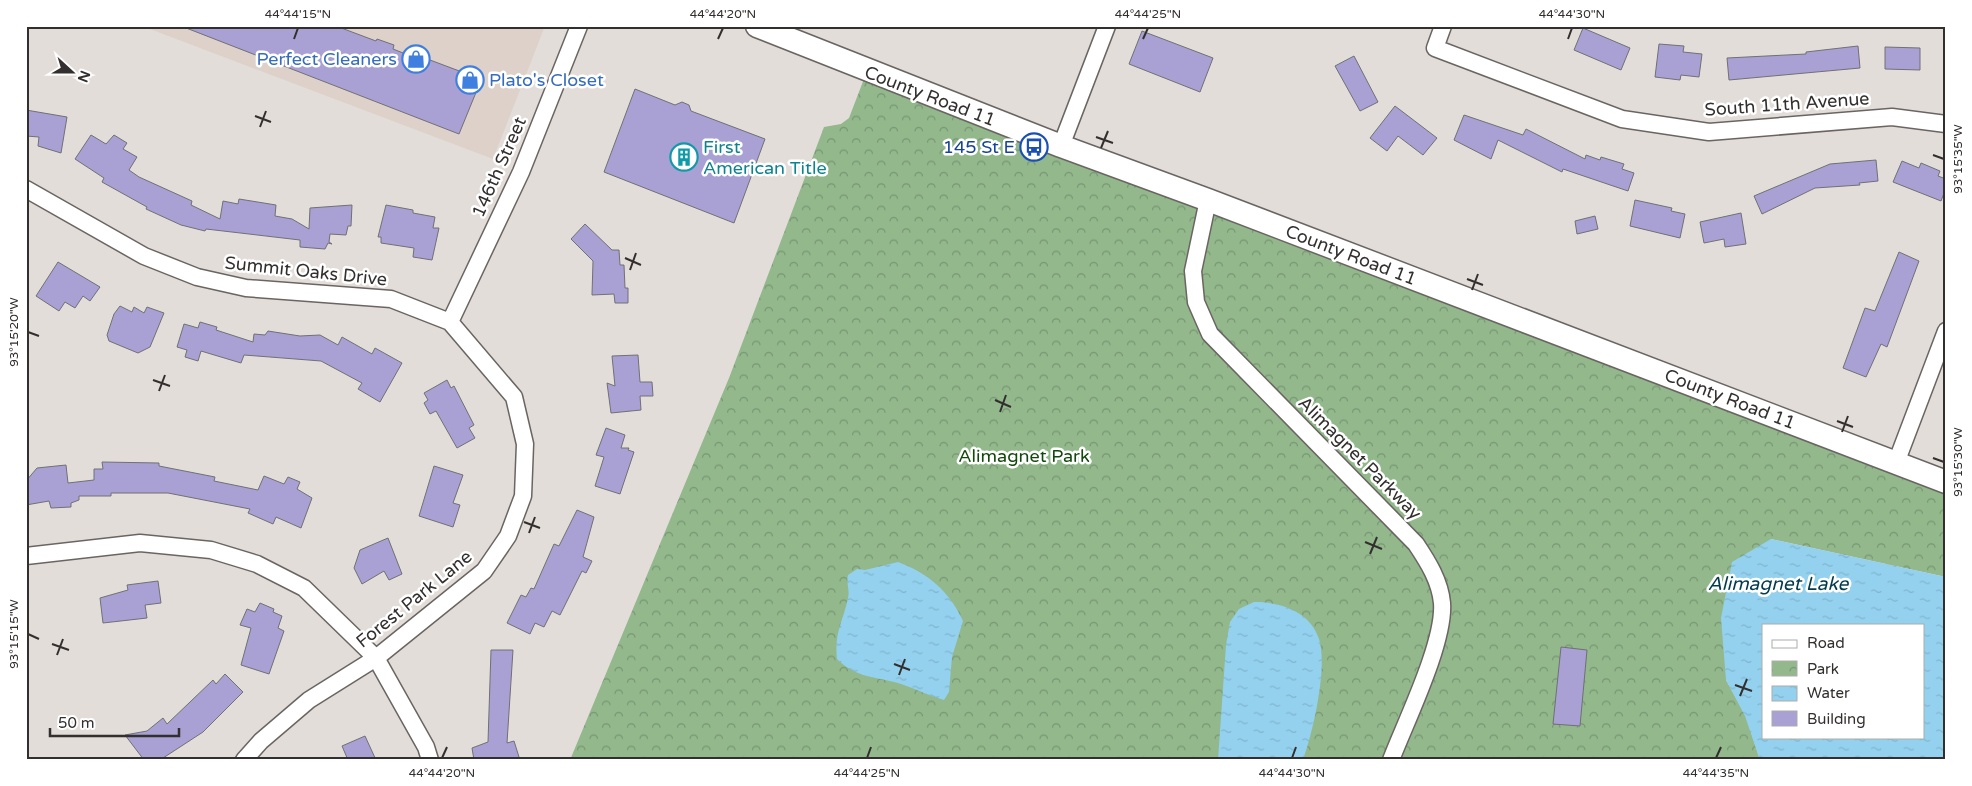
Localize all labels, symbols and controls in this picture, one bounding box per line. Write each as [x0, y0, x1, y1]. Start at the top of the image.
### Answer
text: 44°44'15"N [265, 7, 331, 21]
text: 44°44'20"N [690, 7, 756, 21]
text: 44°44'25"N [1115, 7, 1181, 21]
text: 44°44'30"N [1539, 7, 1605, 21]
shop icon: Perfect Cleaners [401, 44, 431, 74]
north arrow [48, 48, 98, 98]
place label: Perfect Cleaners [256, 48, 397, 70]
street label: County Road 11 [861, 61, 999, 131]
shop icon: Plato's Closet [455, 65, 485, 95]
text: N [74, 68, 94, 85]
place label: Plato's Closet [489, 69, 604, 91]
street label: South 11th Avenue [1704, 87, 1870, 121]
street label: 146th Street [467, 113, 531, 221]
text: 93°15'35"W [1951, 124, 1965, 194]
bus stop icon: 145 St E [1019, 132, 1049, 162]
place label: First American Title [703, 136, 827, 179]
place label: 145 St E [943, 136, 1015, 158]
building icon: First American Title [669, 142, 699, 172]
street label: County Road 11 [1282, 220, 1420, 290]
street label: Summit Oaks Drive [224, 252, 388, 290]
text: 93°15'20"W [7, 297, 21, 367]
street label: County Road 11 [1661, 364, 1799, 434]
street label: Alimagnet Parkway [1294, 392, 1426, 524]
text: 93°15'30"W [1951, 427, 1965, 497]
park label: Alimagnet Park [958, 445, 1090, 467]
street label: Forest Park Lane [352, 545, 476, 653]
water label: Alimagnet Lake [1708, 573, 1850, 595]
text: 93°15'15"W [7, 599, 21, 669]
legend [1762, 624, 1924, 738]
text: Road [1807, 634, 1845, 652]
text: Park [1807, 660, 1839, 678]
text: Water [1807, 684, 1850, 702]
scale bar [50, 706, 179, 738]
text: Building [1807, 710, 1866, 728]
text: 50 m [58, 714, 95, 732]
text: 44°44'20"N [409, 766, 475, 780]
text: 44°44'25"N [834, 766, 900, 780]
text: 44°44'30"N [1259, 766, 1325, 780]
text: 44°44'35"N [1683, 766, 1749, 780]

